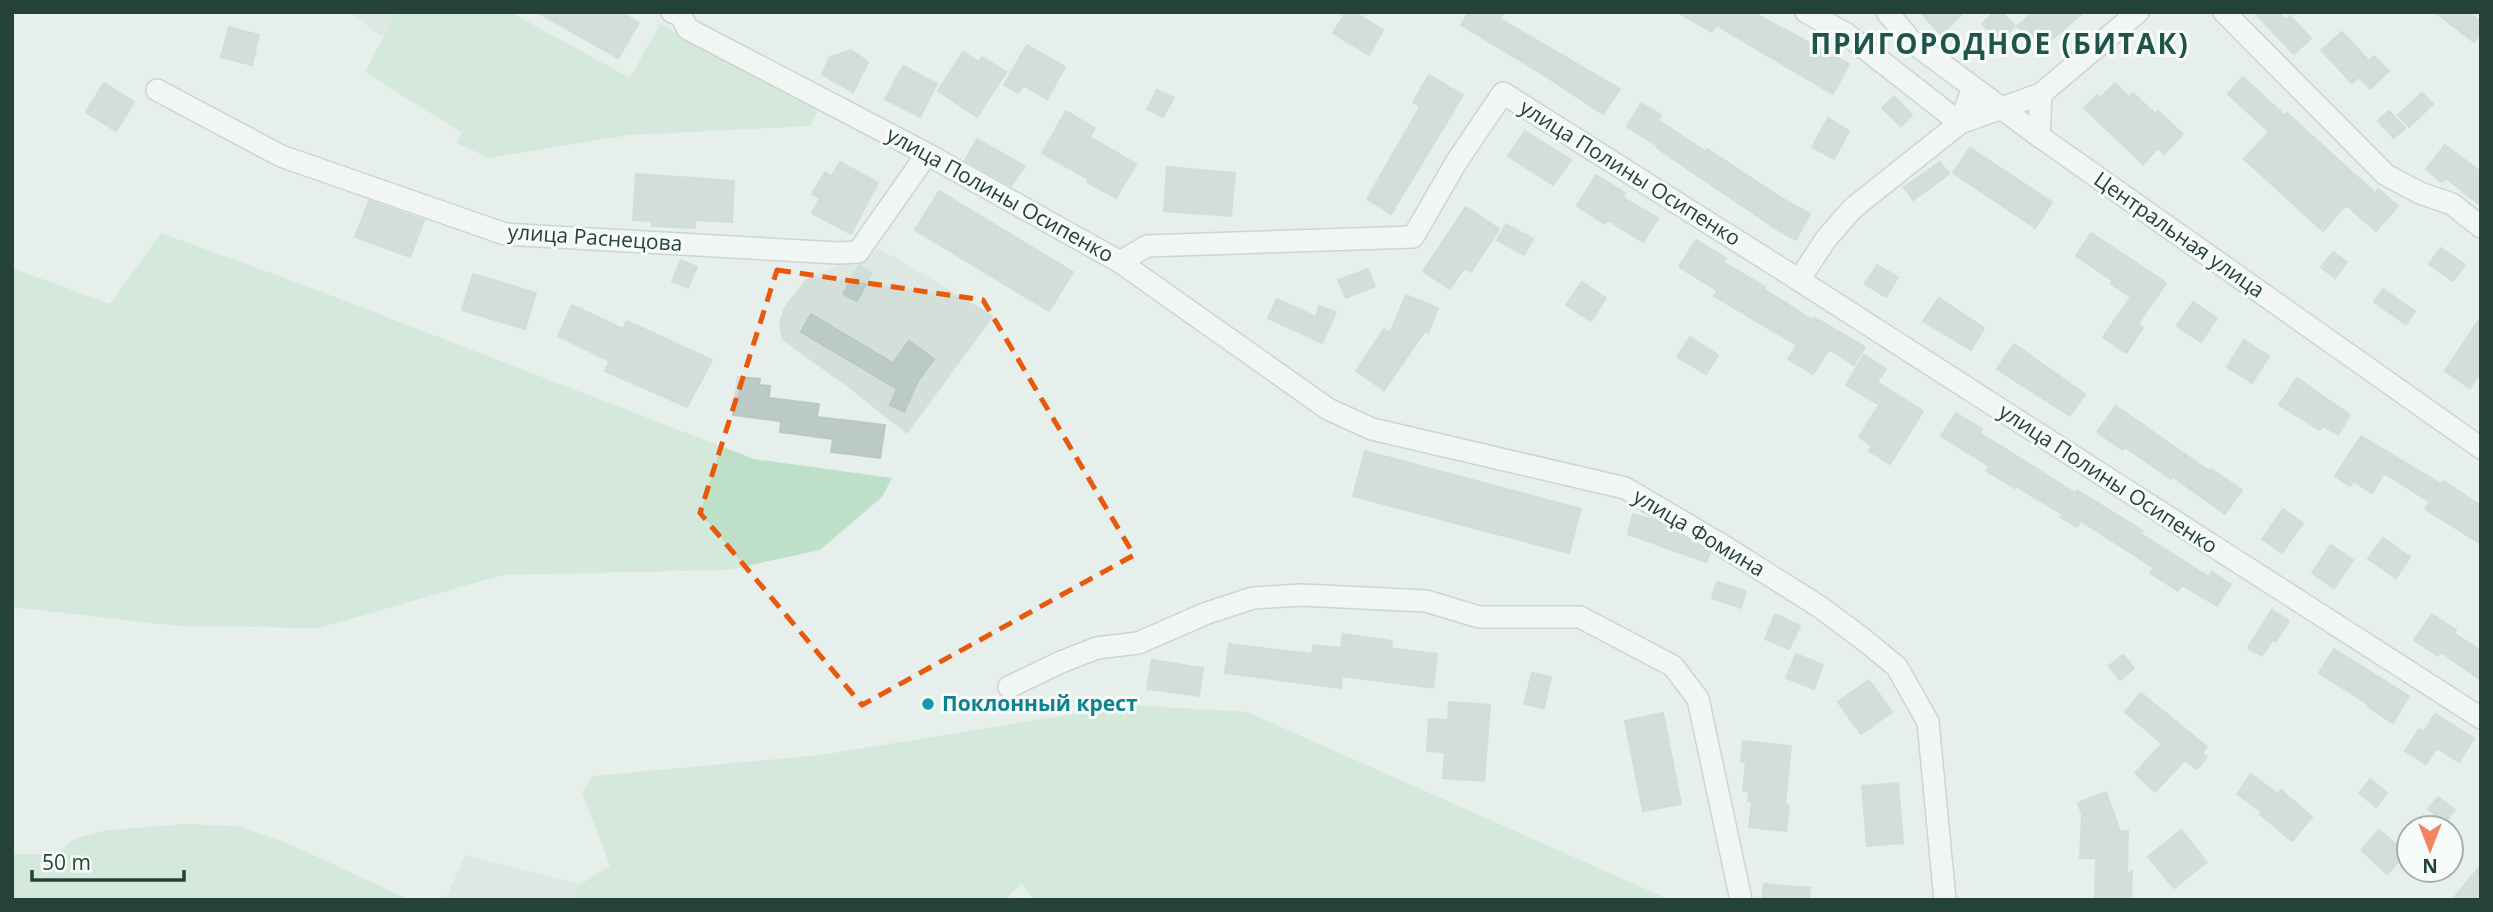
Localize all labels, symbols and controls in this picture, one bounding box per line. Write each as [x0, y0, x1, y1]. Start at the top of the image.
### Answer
district label: ПРИГОРОДНОЕ (БИТАК) [1810, 24, 2190, 62]
street label: улица Полины Осипенко [1515, 93, 1746, 252]
street label: улица Полины Осипенко [882, 120, 1119, 268]
street label: Центральная улица [2089, 165, 2270, 304]
street label: улица Раснецова [507, 217, 683, 257]
street label: улица Полины Осипенко [1994, 397, 2223, 560]
street label: улица Фомина [1628, 482, 1771, 583]
place label: Поклонный крест [942, 689, 1138, 717]
marker: Поклонный крест [920, 696, 936, 712]
north arrow [2395, 814, 2465, 884]
scale bar [32, 838, 184, 882]
text: 50 m [42, 848, 91, 876]
text: N [2422, 853, 2438, 879]

